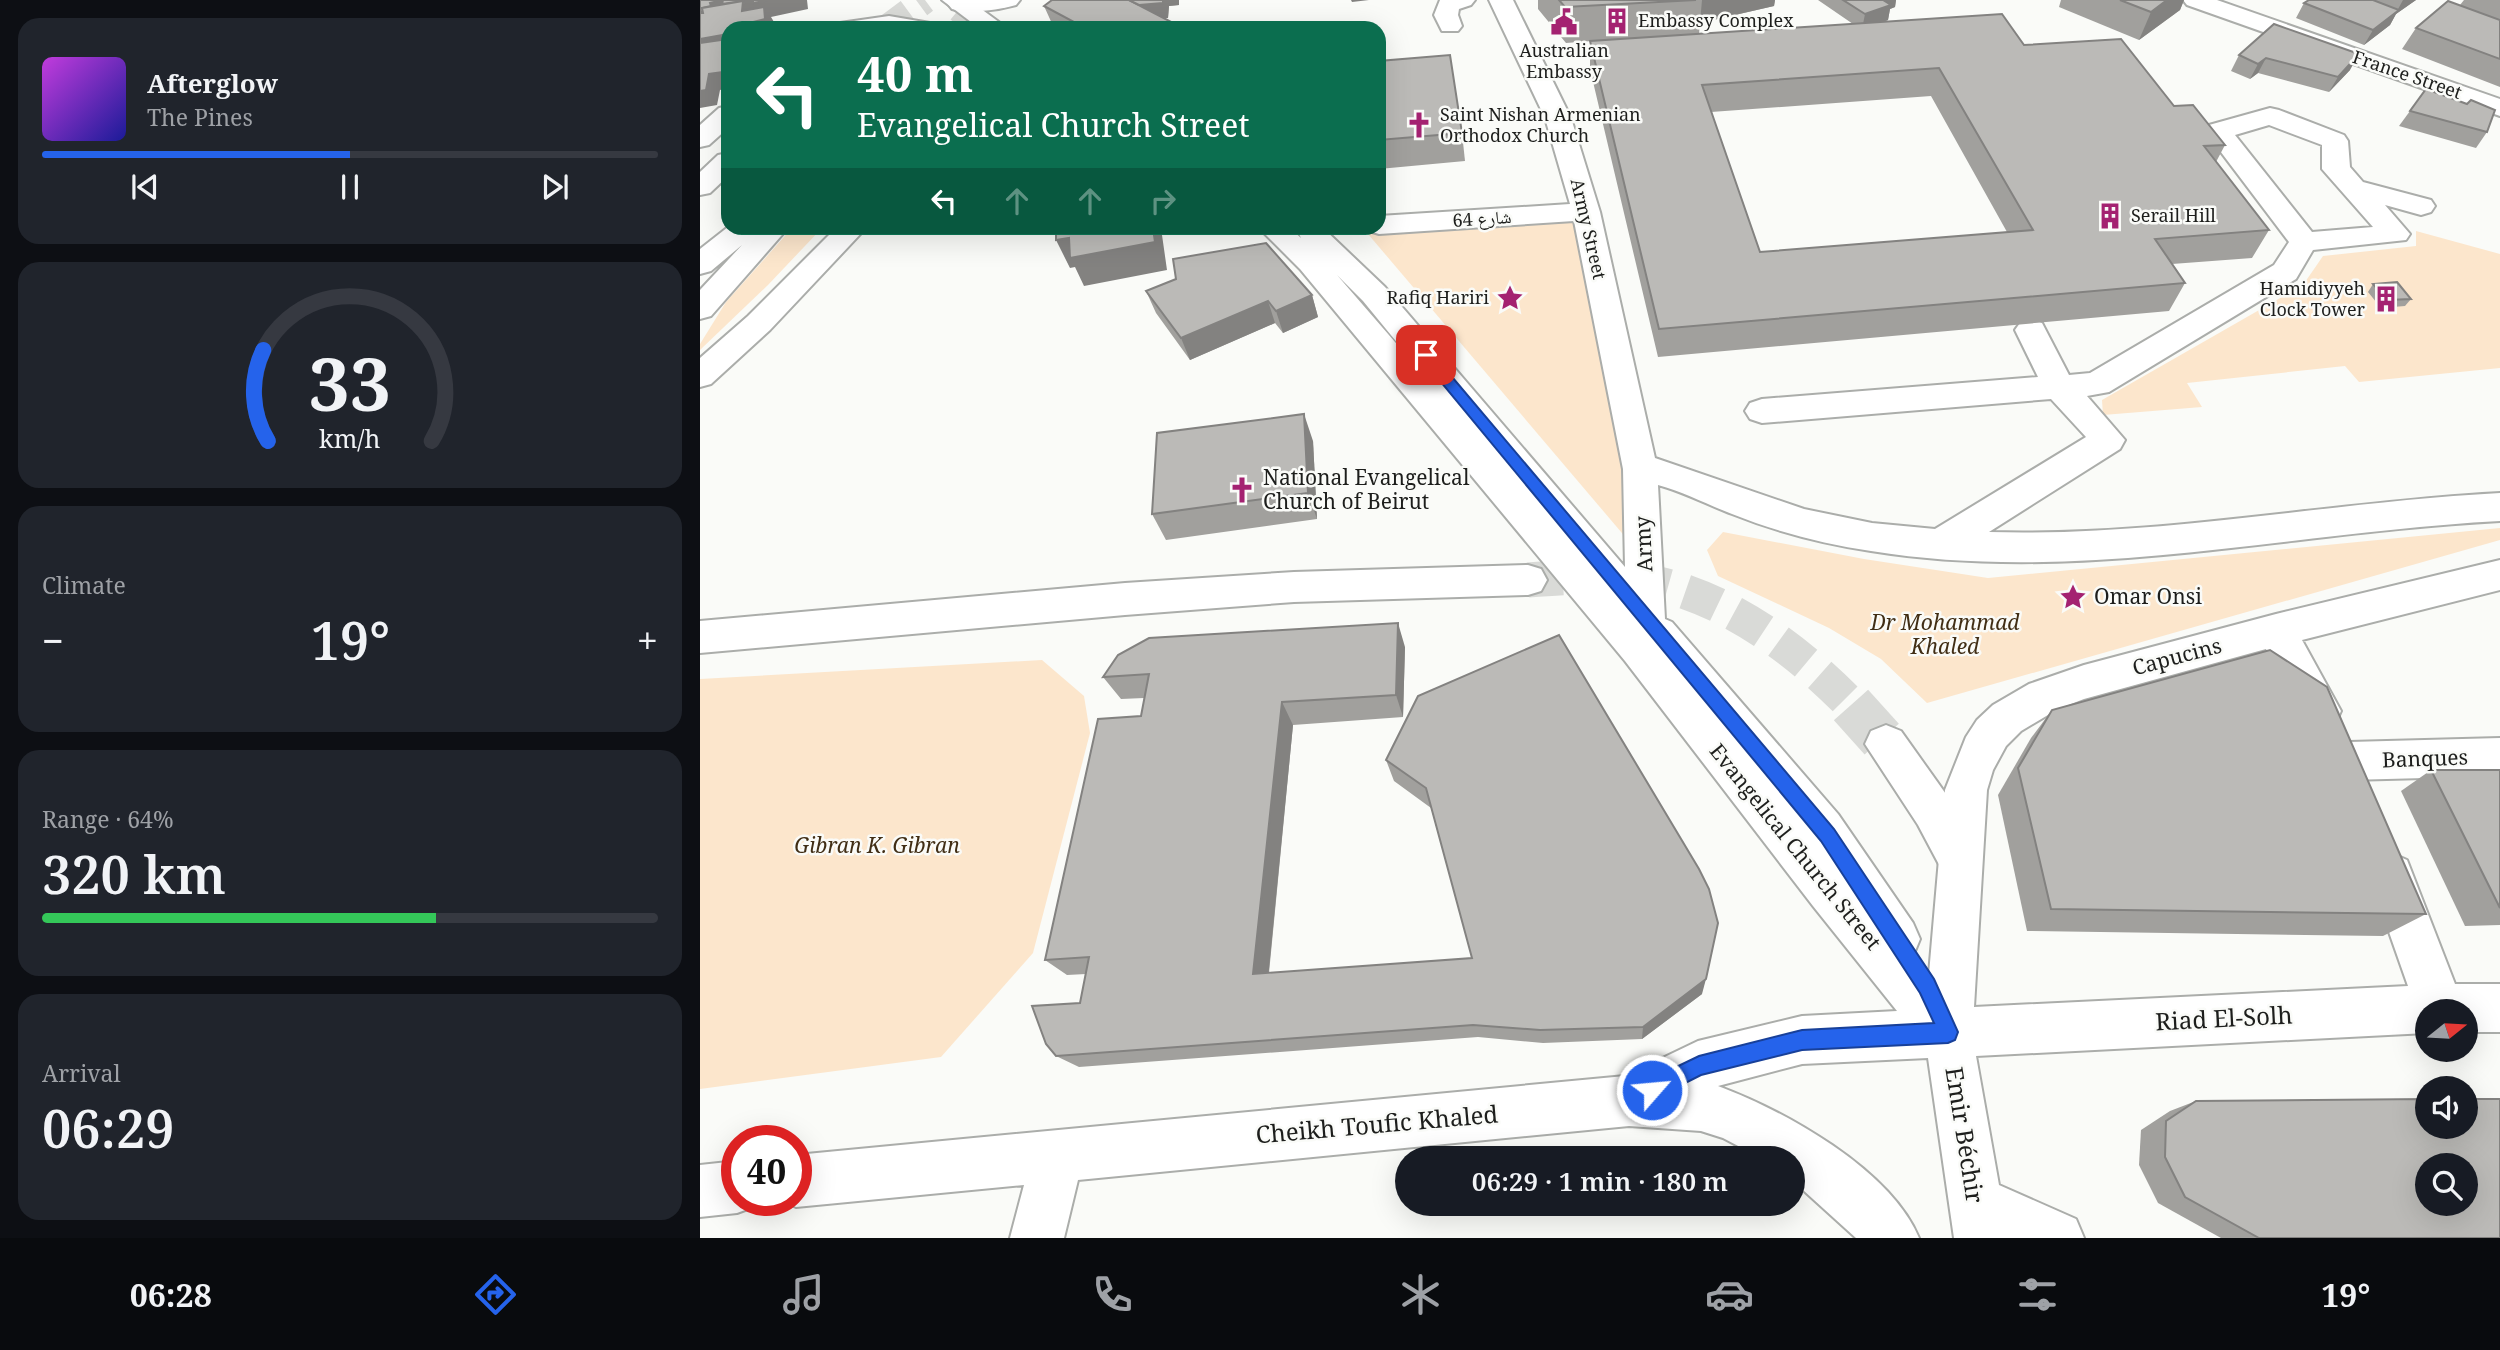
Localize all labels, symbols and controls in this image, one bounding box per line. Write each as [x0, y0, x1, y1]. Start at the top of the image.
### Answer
building icon: Embassy Complex [1602, 6, 1632, 36]
public building icon: Australian Embassy [1549, 7, 1579, 37]
place label: Embassy Complex [1638, 8, 1794, 32]
place label: Australian Embassy [1519, 38, 1609, 83]
text: 40 m [857, 40, 973, 106]
street label: France Street [2350, 44, 2465, 104]
icon: left [742, 49, 833, 140]
text: Afterglow [147, 65, 278, 101]
text: The Pines [147, 101, 253, 133]
place label: Saint Nishan Armenian Orthodox Church [1440, 102, 1641, 147]
text: Evangelical Church Street [857, 103, 1250, 146]
church icon: Saint Nishan Armenian Orthodox Church [1404, 110, 1434, 140]
icon: previous [126, 168, 164, 206]
icon: pause [331, 168, 369, 206]
icon: next [536, 168, 574, 206]
street label: Army Street [1566, 176, 1612, 282]
icon: left [925, 182, 963, 220]
icon: ahead [998, 182, 1036, 220]
icon: ahead [1071, 182, 1109, 220]
icon: right [1144, 182, 1182, 220]
building icon: Serail Hill [2095, 201, 2125, 231]
place label: Serail Hill [2131, 203, 2216, 227]
street label: شارع 64 [1452, 204, 1512, 232]
place label: Hamidiyyeh Clock Tower [2260, 276, 2366, 321]
place icon: Rafiq Hariri [1495, 283, 1525, 313]
building icon: Hamidiyyeh Clock Tower [2371, 284, 2401, 314]
place label: Rafiq Hariri [1387, 285, 1489, 309]
pin [1396, 325, 1456, 385]
text: 33 [309, 333, 391, 432]
icon: arrive [1407, 336, 1445, 374]
text: km/h [319, 421, 381, 455]
place label: National Evangelical Church of Beirut [1263, 463, 1470, 515]
church icon: National Evangelical Church of Beirut [1227, 475, 1257, 505]
street label: Army [1628, 515, 1658, 573]
text: Climate [42, 569, 126, 601]
place icon: Omar Onsi [2058, 582, 2088, 612]
place label: Omar Onsi [2094, 582, 2202, 610]
text: 19° [311, 604, 390, 675]
park label: Dr Mohammad Khaled [1870, 608, 2020, 660]
text: − [42, 614, 64, 666]
text: + [637, 614, 658, 666]
street label: Capucins [2129, 631, 2224, 681]
street label: Evangelical Church Street [1704, 737, 1888, 955]
street label: Banques [2381, 743, 2468, 773]
text: Range · 64% [42, 803, 174, 835]
park label: Gibran K. Gibran [794, 831, 960, 859]
text: 320 km [42, 838, 226, 909]
street label: Riad El-Solh [2154, 997, 2293, 1038]
north arrow [2415, 999, 2478, 1062]
map controls [2415, 999, 2478, 1216]
position arrow [1615, 1053, 1689, 1127]
text: Arrival [42, 1057, 121, 1089]
street label: Emir Béchir [1938, 1064, 1993, 1205]
button: sound [2415, 1076, 2478, 1139]
text: 06:29 [42, 1092, 175, 1163]
street label: Cheikh Toufic Khaled [1254, 1096, 1500, 1151]
speed limit sign: 40 [721, 1125, 812, 1216]
button: search [2415, 1153, 2478, 1216]
text: 06:29 · 1 min · 180 m [1472, 1163, 1728, 1199]
icon: directions [471, 1270, 520, 1319]
icon: music [779, 1270, 828, 1319]
icon: phone [1088, 1270, 1137, 1319]
icon: climate [1396, 1270, 1445, 1319]
icon: car [1705, 1270, 1754, 1319]
icon: filters [2013, 1270, 2062, 1319]
text: 06:28 [130, 1273, 212, 1316]
text: 19° [2321, 1273, 2370, 1316]

